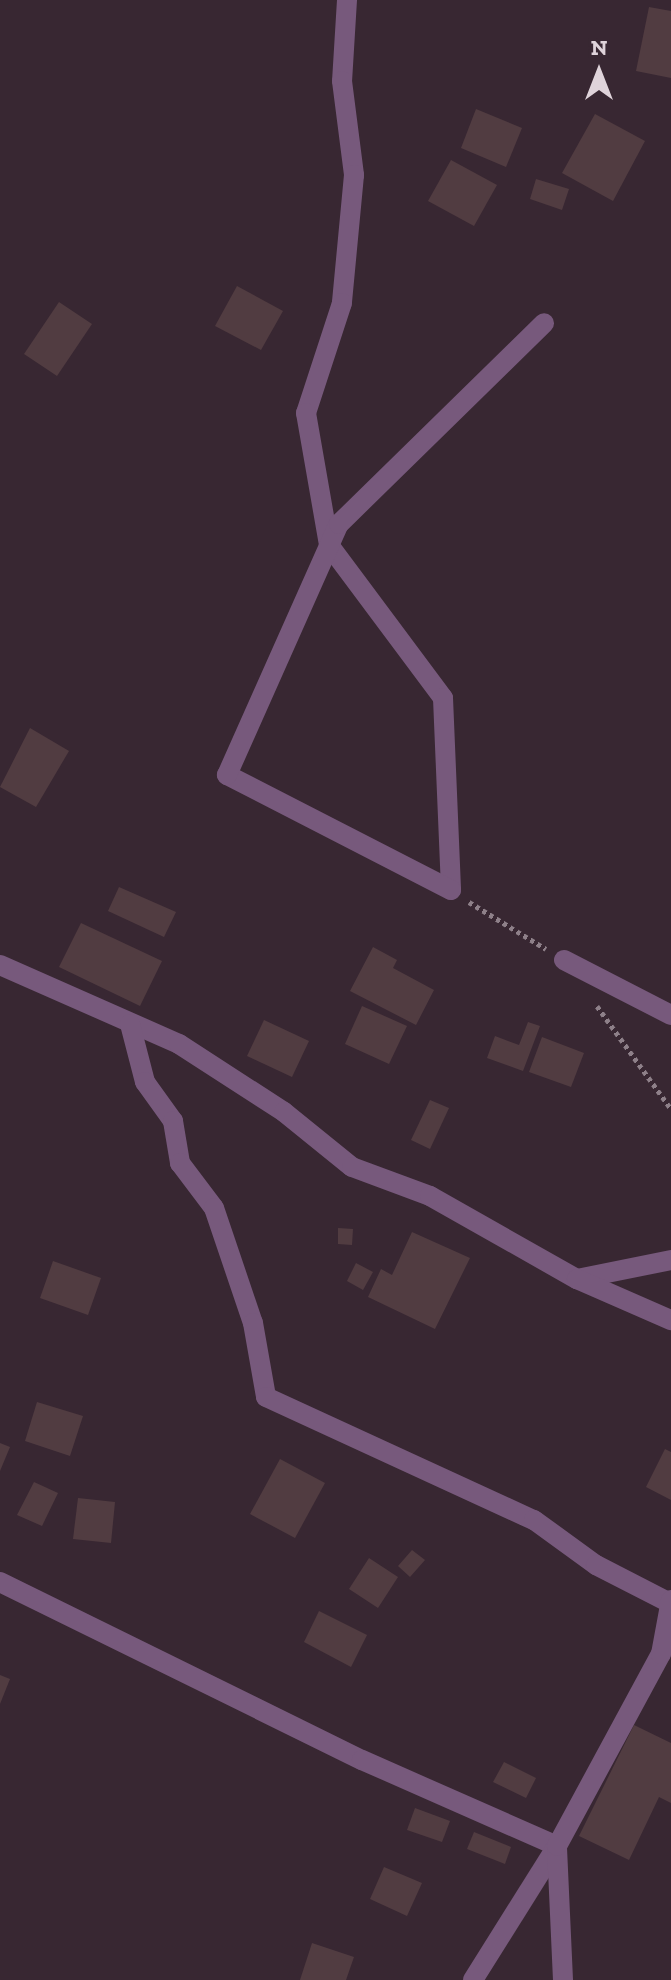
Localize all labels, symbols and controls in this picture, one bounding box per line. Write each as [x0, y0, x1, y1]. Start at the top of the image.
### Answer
north arrow [559, 32, 639, 112]
text: N [591, 34, 607, 61]

